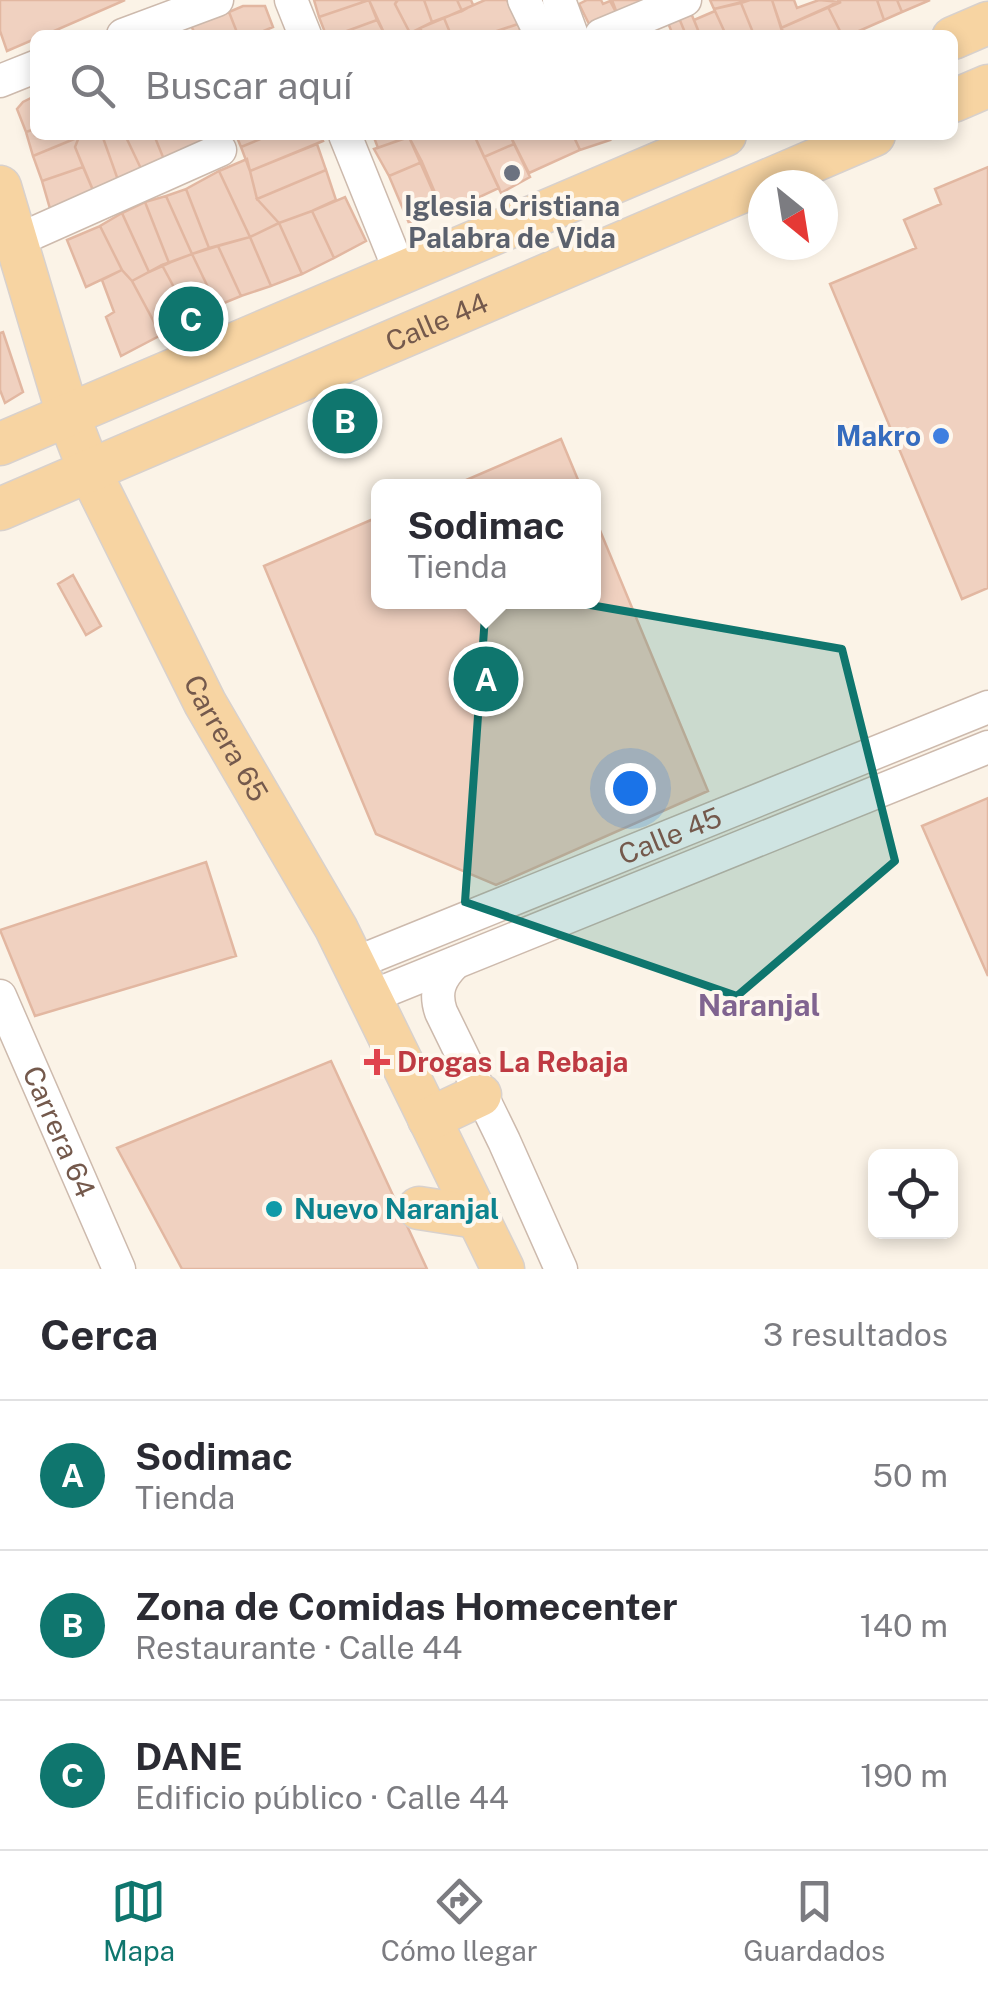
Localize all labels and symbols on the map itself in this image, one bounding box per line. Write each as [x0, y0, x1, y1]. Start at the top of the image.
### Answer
marker: Iglesia Cristiana Palabra de Vida [501, 162, 523, 184]
north arrow [748, 170, 838, 260]
place label: Iglesia Cristiana Palabra de Vida [404, 189, 620, 254]
pin: C [158, 282, 224, 356]
street label: Calle 44 [380, 285, 493, 358]
pin: B [312, 384, 378, 458]
place label: Makro [836, 419, 921, 452]
marker: Makro [930, 425, 952, 447]
pin: A [454, 642, 518, 716]
street label: Carrera 65 [178, 669, 276, 807]
your location [605, 763, 656, 814]
street label: Calle 45 [613, 800, 726, 871]
district label: Naranjal [698, 987, 820, 1023]
place label: Drogas La Rebaja [397, 1045, 628, 1078]
marker: Drogas La Rebaja [366, 1051, 388, 1073]
street label: Carrera 64 [17, 1061, 103, 1202]
place label: Nuevo Naranjal [294, 1192, 499, 1225]
marker: Nuevo Naranjal [263, 1198, 285, 1220]

